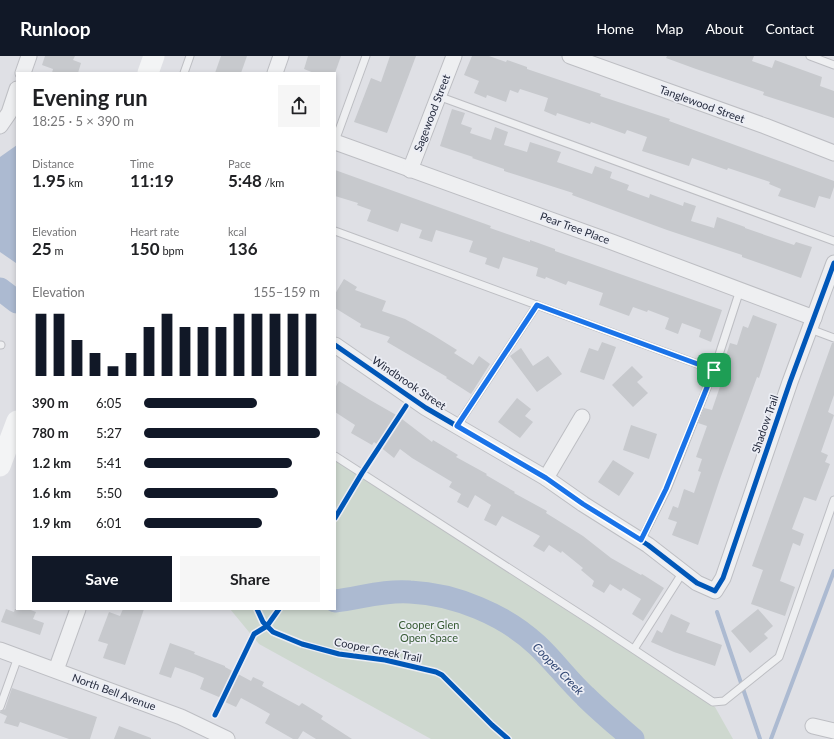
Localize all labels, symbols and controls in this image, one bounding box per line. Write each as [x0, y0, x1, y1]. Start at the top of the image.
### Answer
text: Runloop [20, 17, 91, 40]
text: Home [596, 20, 634, 37]
text: Map [656, 20, 683, 37]
text: About [705, 20, 743, 37]
text: Contact [765, 20, 814, 37]
street label: Sagewood Street [411, 72, 452, 153]
street label: Tanglewood Street [658, 82, 747, 125]
text: Evening run [32, 84, 148, 111]
button: share [278, 85, 320, 127]
text: 18:25 · 5 × 390 m [32, 113, 134, 129]
text: Distance [32, 157, 74, 170]
text: Time [130, 157, 154, 170]
text: Pace [228, 157, 251, 170]
text: 1.95 [32, 170, 66, 191]
text: 11:19 [130, 170, 174, 191]
text: 5:48 [228, 170, 262, 191]
text: km [66, 176, 83, 189]
text: /km [262, 176, 284, 189]
street label: Pear Tree Place [539, 209, 612, 246]
text: Elevation [32, 225, 77, 238]
text: Heart rate [130, 225, 179, 238]
text: kcal [228, 225, 247, 238]
text: 25 [32, 238, 52, 259]
text: 150 [130, 238, 160, 259]
text: 136 [228, 238, 258, 259]
text: m [52, 244, 64, 257]
text: bpm [160, 244, 184, 257]
text: Elevation [32, 284, 85, 300]
text: 155–159 m [253, 284, 320, 300]
street label: Windbrook Street [370, 353, 449, 412]
pin [697, 353, 731, 387]
icon: arrive [703, 359, 725, 381]
street label: Shadow Trail [749, 393, 781, 455]
text: 390 m [32, 395, 69, 411]
text: 6:05 [96, 395, 122, 411]
text: 780 m [32, 425, 69, 441]
text: 5:27 [96, 425, 122, 441]
text: 1.2 km [32, 455, 71, 471]
text: 5:41 [96, 455, 122, 471]
text: 1.6 km [32, 485, 71, 501]
text: 5:50 [96, 485, 122, 501]
text: 1.9 km [32, 515, 71, 531]
text: 6:01 [96, 515, 122, 531]
button: Save [32, 556, 172, 602]
button: Share [180, 556, 320, 602]
park label: Cooper Glen Open Space [399, 618, 459, 644]
street label: Cooper Creek Trail [333, 635, 423, 664]
water label: Cooper Creek [530, 639, 587, 698]
street label: North Bell Avenue [70, 670, 158, 713]

